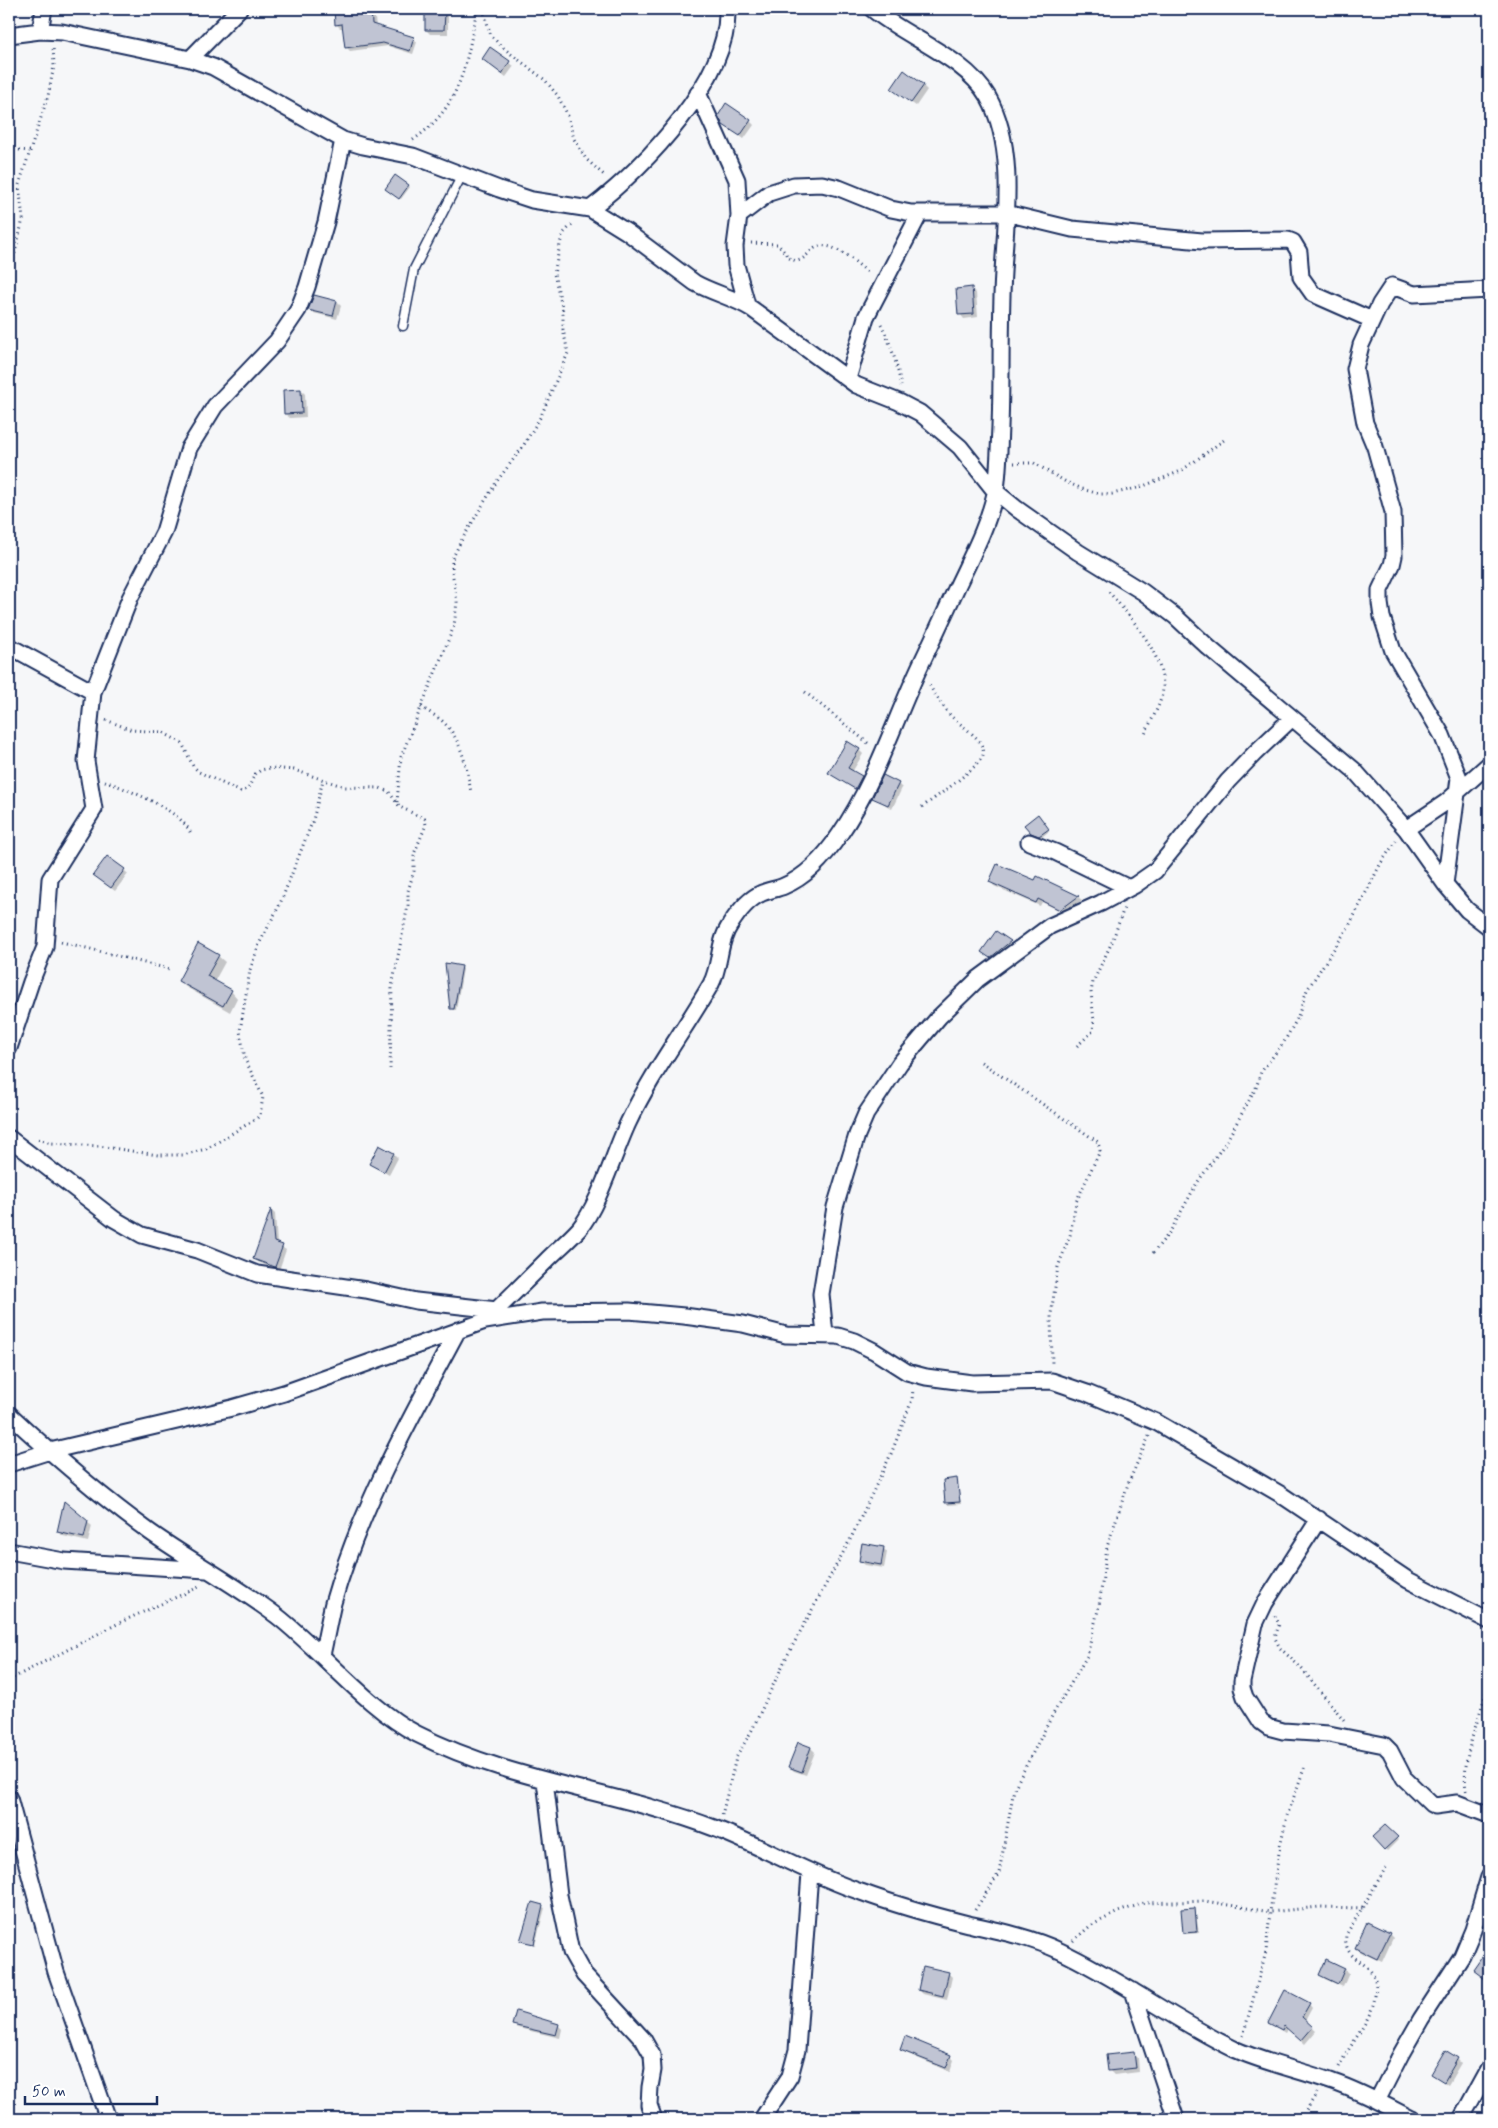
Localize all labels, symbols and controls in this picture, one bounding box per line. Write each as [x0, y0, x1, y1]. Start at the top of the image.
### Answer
scale bar [25, 2073, 158, 2105]
text: 50 m [32, 2082, 66, 2102]

